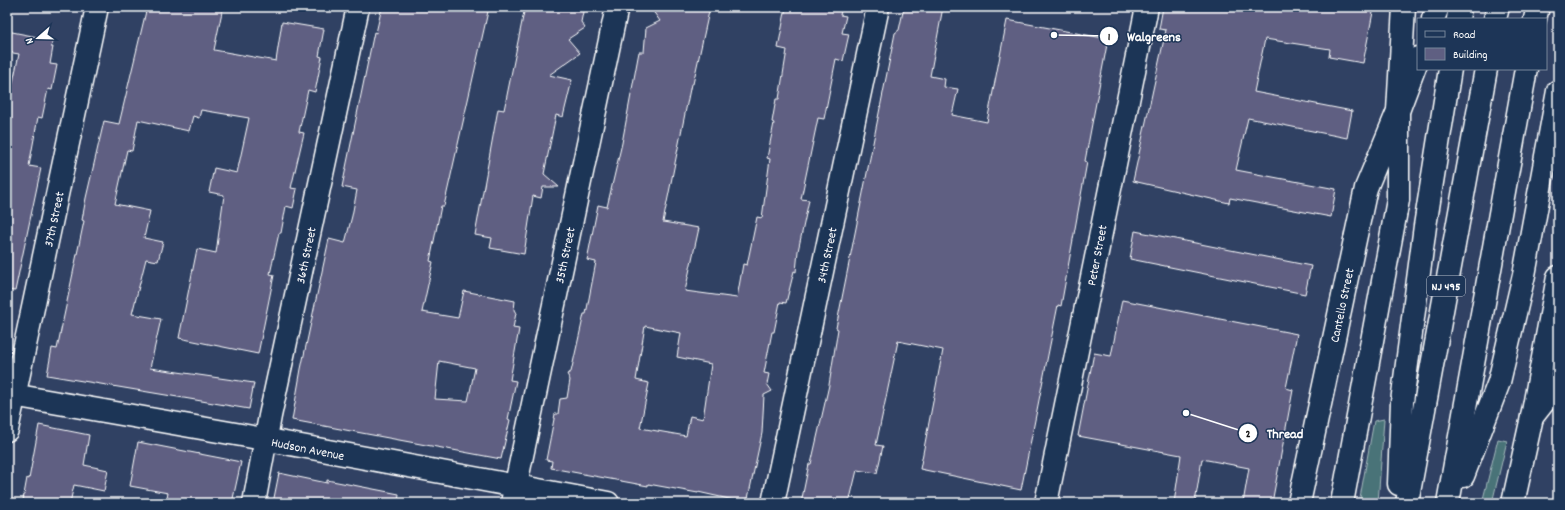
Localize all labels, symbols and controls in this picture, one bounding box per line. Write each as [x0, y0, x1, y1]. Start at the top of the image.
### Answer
north arrow [18, 18, 58, 58]
legend [1417, 18, 1547, 70]
callout: Walgreens [1099, 23, 1189, 49]
text: Road [1453, 27, 1475, 44]
text: Walgreens [1127, 28, 1181, 48]
text: 1 [1108, 29, 1111, 46]
text: N [22, 35, 39, 46]
text: Building [1453, 47, 1488, 64]
street label: 37th Street [40, 190, 71, 249]
street label: Peter Street [1083, 223, 1114, 287]
street label: 36th Street [292, 225, 323, 286]
street label: 35th Street [551, 225, 582, 285]
street label: 34th Street [813, 226, 844, 285]
street label: Cantello Street [1326, 266, 1361, 344]
road number: NJ 495 [1427, 276, 1465, 296]
callout: Thread [1238, 420, 1311, 446]
text: Thread [1267, 425, 1304, 445]
text: 2 [1245, 426, 1251, 443]
street label: Hudson Avenue [269, 434, 346, 467]

